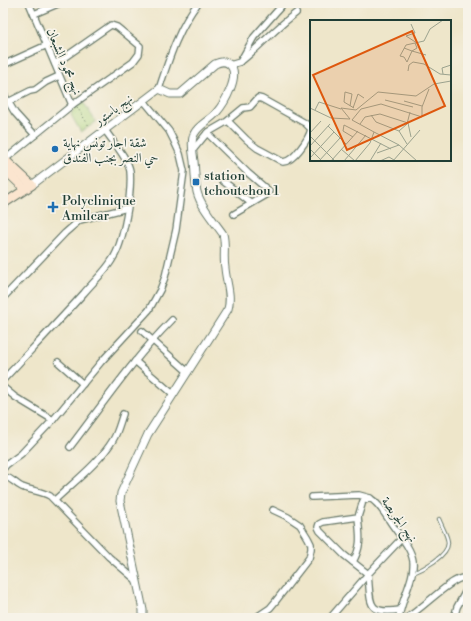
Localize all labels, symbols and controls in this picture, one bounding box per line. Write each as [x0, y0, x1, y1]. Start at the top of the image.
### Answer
inset map [310, 20, 451, 161]
street label: نهج محمود الشبعان [40, 25, 85, 98]
street label: نهج باستور [90, 91, 138, 133]
place label: شقة اجار تونس نهاية حي النصر بجنب الفندق [63, 135, 159, 169]
marker: شقة اجار تونس نهاية حي النصر بجنب الفندق [50, 144, 60, 154]
place label: station tchoutchou 1 [204, 168, 279, 199]
marker: station tchoutchou 1 [191, 177, 201, 187]
place label: Polyclinique Amilcar [61, 193, 136, 224]
marker: Polyclinique Amilcar [47, 201, 59, 213]
street label: نهج الجريصة [375, 494, 421, 547]

